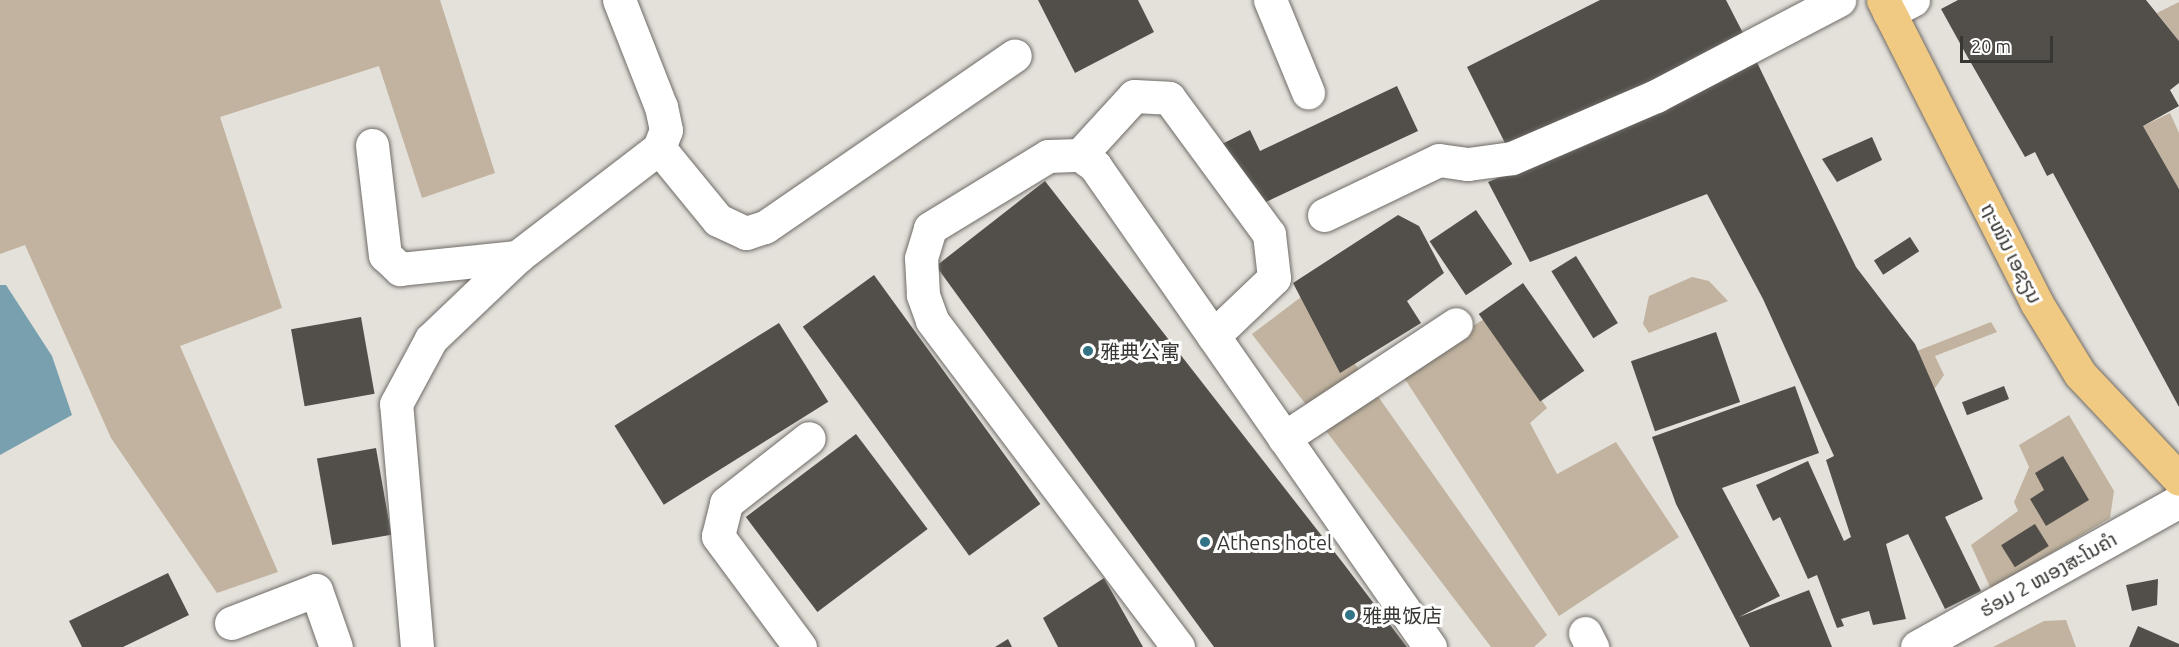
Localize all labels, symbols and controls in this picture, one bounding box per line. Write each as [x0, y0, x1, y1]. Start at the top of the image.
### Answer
scale bar [1963, 24, 2056, 62]
text: 20 m [1971, 36, 2011, 56]
street label: ຖະໜົນ ເອຊຽນ [1976, 199, 2048, 307]
place label: 雅典公寓 [1100, 339, 1180, 363]
marker: 雅典公寓 [1081, 344, 1095, 358]
street label: ຮ່ອມ 2 ໜອງສະໂນຄໍາ [1975, 526, 2121, 622]
place label: Athens hotel [1217, 530, 1332, 554]
marker: Athens hotel [1198, 535, 1212, 549]
place label: 雅典饭店 [1362, 603, 1442, 627]
marker: 雅典饭店 [1343, 608, 1357, 622]

